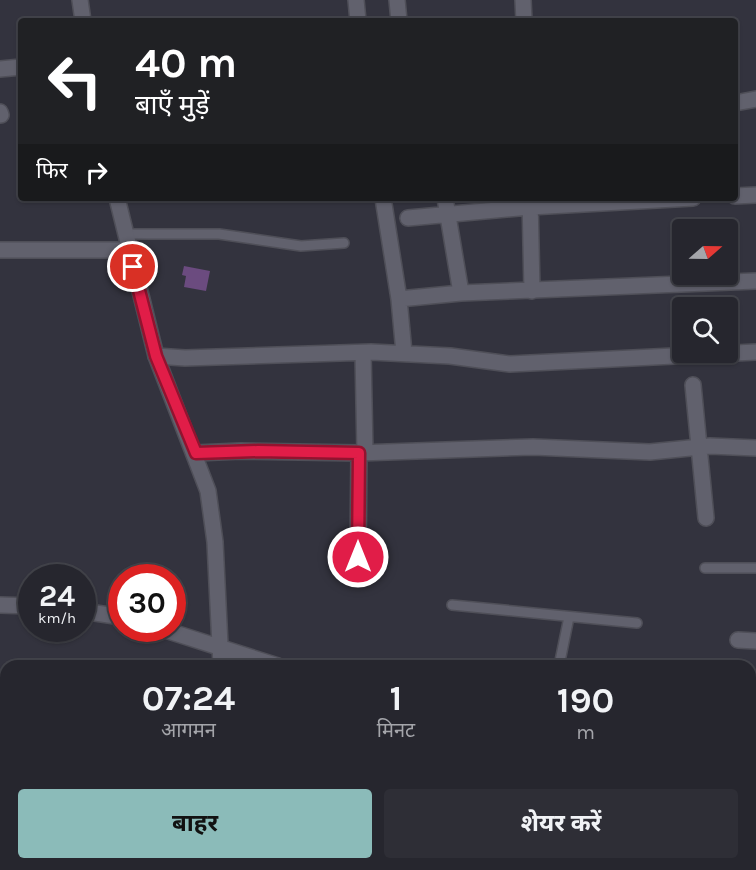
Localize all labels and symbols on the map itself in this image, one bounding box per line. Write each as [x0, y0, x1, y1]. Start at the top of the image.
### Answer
north arrow [672, 219, 738, 285]
pin [107, 241, 158, 292]
position arrow [326, 525, 390, 589]
speed limit sign: 30 [108, 564, 186, 642]

